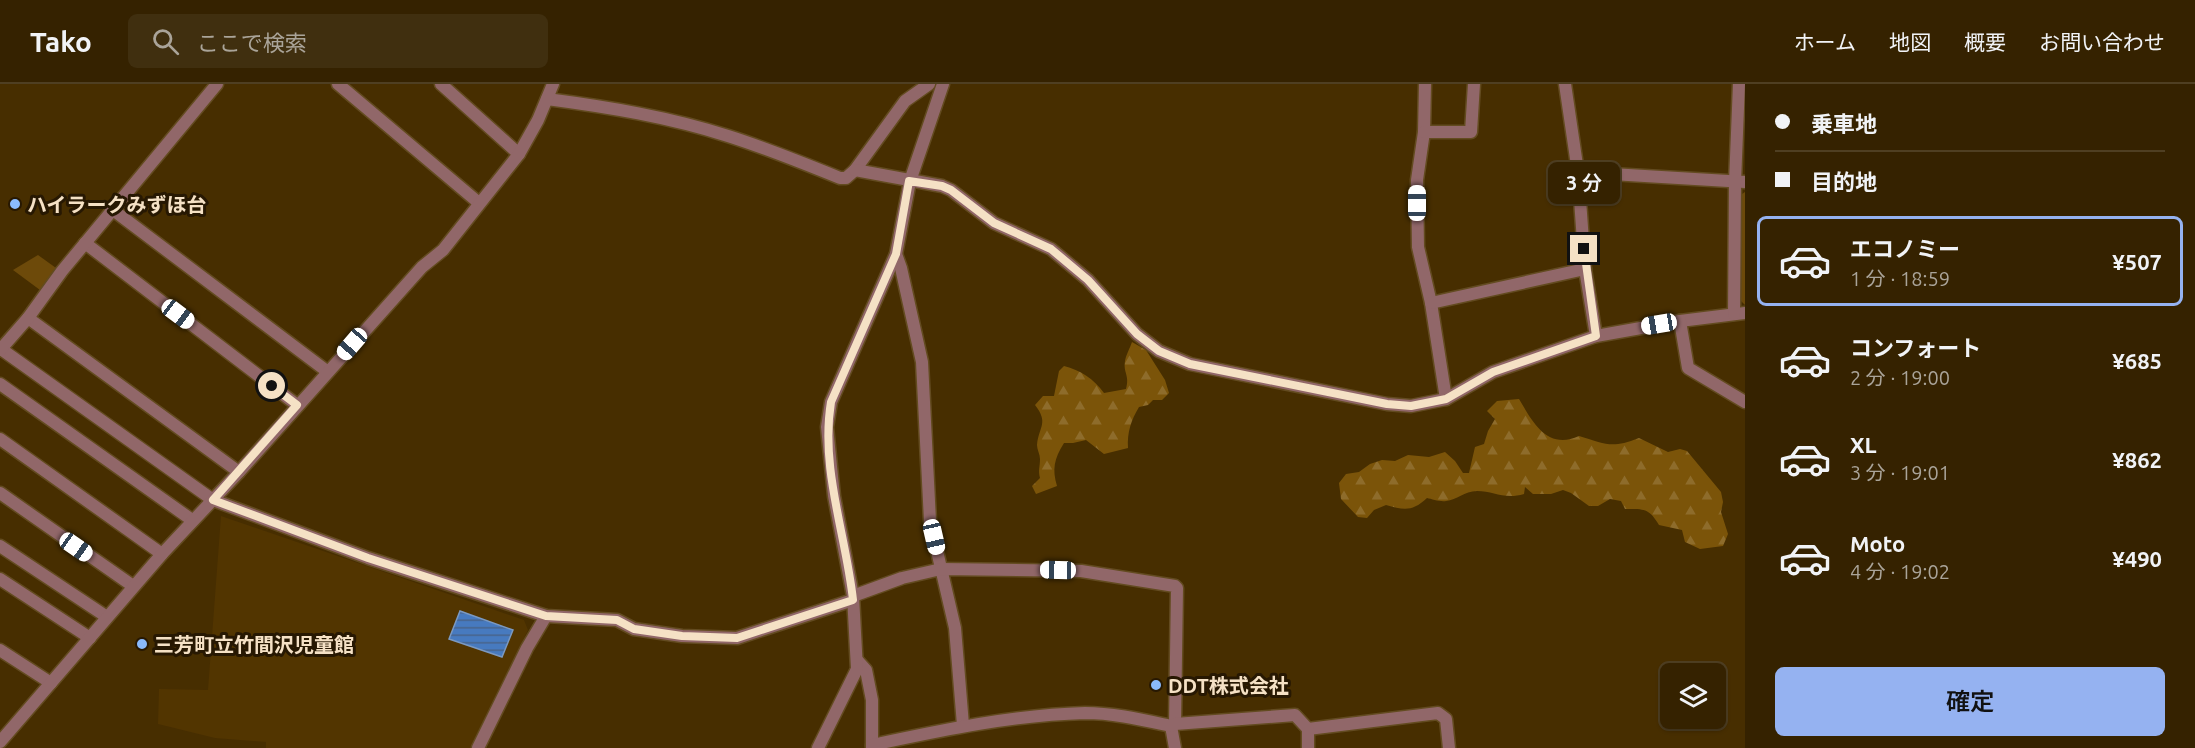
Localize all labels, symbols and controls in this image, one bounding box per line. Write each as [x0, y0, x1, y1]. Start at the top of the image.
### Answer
search box [128, 14, 548, 68]
icon: search [149, 25, 182, 58]
text: Tako [30, 26, 92, 57]
text: ここで検索 [197, 30, 307, 55]
text: ホーム [1794, 30, 1856, 54]
text: 地図 [1889, 30, 1931, 54]
text: 概要 [1964, 30, 2006, 54]
text: お問い合わせ [2039, 30, 2165, 54]
text: 乗車地 [1811, 111, 1877, 136]
callout: 3 分 [1548, 162, 1620, 204]
text: 目的地 [1811, 169, 1877, 194]
text: 3 分 [1566, 171, 1602, 194]
car [1408, 185, 1426, 221]
place label: ハイラークみずほ台 [27, 193, 207, 216]
marker: ハイラークみずほ台 [8, 197, 22, 211]
icon: car [1778, 234, 1832, 288]
route end [1570, 235, 1597, 262]
text: エコノミー [1850, 236, 1960, 261]
text: ¥507 [2112, 249, 2162, 274]
text: 1 分 · 18:59 [1850, 267, 1950, 290]
car [158, 296, 198, 332]
car [1640, 312, 1678, 336]
car [333, 325, 371, 363]
icon: car [1778, 333, 1832, 387]
text: コンフォート [1850, 335, 1981, 360]
text: ¥685 [2112, 348, 2162, 373]
text: 2 分 · 19:00 [1850, 366, 1950, 389]
route start [258, 372, 285, 399]
icon: car [1778, 432, 1832, 486]
text: XL [1850, 432, 1877, 457]
text: ¥862 [2112, 447, 2162, 472]
text: 3 分 · 19:01 [1850, 461, 1950, 484]
car [921, 517, 947, 557]
car [56, 529, 96, 565]
icon: car [1778, 531, 1832, 585]
text: Moto [1850, 531, 1905, 556]
text: ¥490 [2112, 546, 2162, 571]
text: 4 分 · 19:02 [1850, 560, 1950, 583]
car [1040, 561, 1076, 579]
place label: 三芳町立竹間沢児童館 [154, 633, 354, 656]
marker: 三芳町立竹間沢児童館 [135, 637, 149, 651]
map controls [1660, 663, 1726, 729]
button: layers [1660, 663, 1726, 729]
button: 確定 [1775, 667, 2165, 736]
place label: DDT株式会社 [1168, 674, 1289, 697]
marker: DDT株式会社 [1149, 678, 1163, 692]

